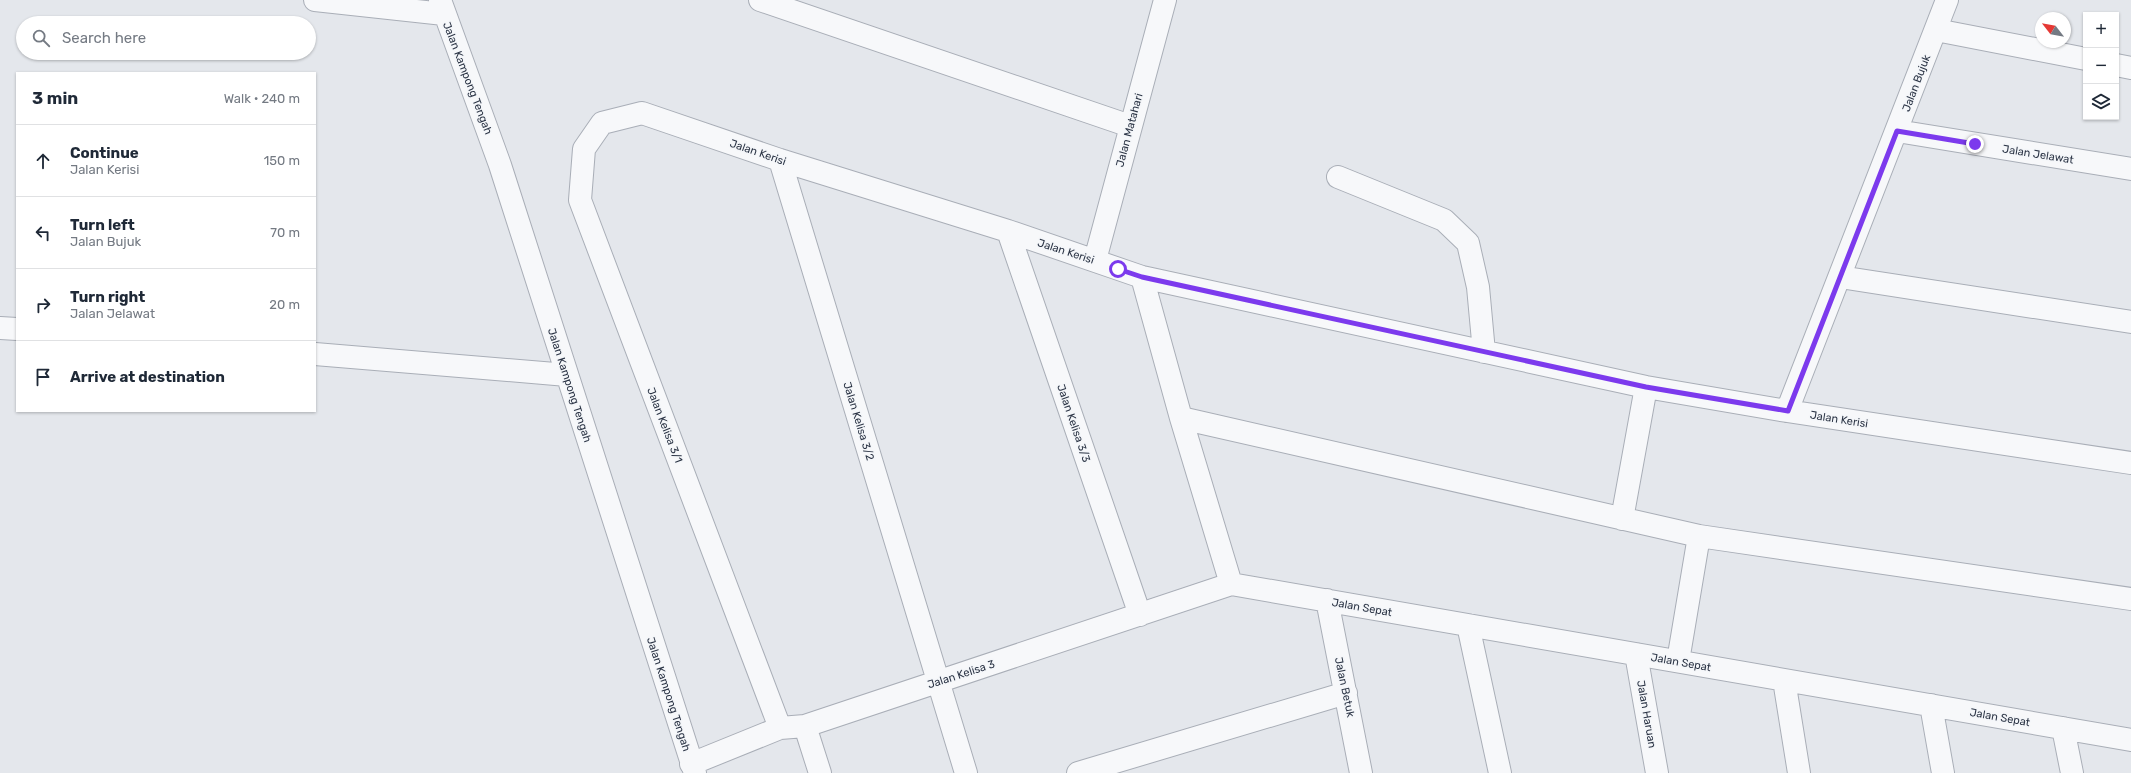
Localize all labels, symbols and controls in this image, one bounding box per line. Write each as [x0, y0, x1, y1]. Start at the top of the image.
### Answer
north arrow [2035, 12, 2071, 48]
map controls [2083, 12, 2119, 120]
button: + [2083, 12, 2119, 48]
search box [16, 16, 316, 60]
street label: Jalan Kampong Tengah [440, 20, 495, 136]
icon: search [30, 27, 52, 49]
text: Search here [62, 29, 146, 47]
button: − [2083, 48, 2119, 84]
street label: Jalan Bujuk [1900, 52, 1933, 114]
button: layers [2083, 84, 2119, 120]
text: 3 min [32, 88, 78, 108]
text: Walk · 240 m [224, 91, 300, 106]
street label: Jalan Matahari [1113, 92, 1146, 168]
route end [1966, 135, 1984, 153]
street label: Jalan Kerisi [728, 137, 788, 168]
street label: Jalan Jelawat [2001, 142, 2075, 167]
text: Continue [70, 144, 139, 162]
icon: ahead [32, 150, 54, 172]
text: 150 m [264, 153, 300, 168]
text: Jalan Kerisi [70, 162, 139, 177]
text: Turn left [70, 216, 135, 234]
icon: left [32, 222, 54, 244]
text: 70 m [270, 225, 300, 240]
text: Jalan Bujuk [70, 234, 141, 249]
street label: Jalan Kerisi [1036, 236, 1096, 267]
route start [1109, 260, 1127, 278]
text: Turn right [70, 288, 145, 306]
icon: right [32, 294, 54, 316]
text: 20 m [269, 297, 300, 312]
text: Jalan Jelawat [70, 306, 155, 321]
street label: Jalan Kampong Tengah [545, 326, 594, 444]
icon: arrive [32, 366, 54, 388]
text: Arrive at destination [70, 368, 225, 386]
street label: Jalan Kelisa 3/2 [840, 380, 877, 462]
street label: Jalan Kelisa 3/3 [1054, 382, 1093, 464]
street label: Jalan Kelisa 3/1 [644, 386, 685, 465]
street label: Jalan Kerisi [1809, 408, 1869, 431]
street label: Jalan Sepat [1331, 596, 1394, 619]
street label: Jalan Kampong Tengah [644, 635, 693, 753]
street label: Jalan Sepat [1650, 651, 1713, 674]
street label: Jalan Betuk [1332, 656, 1357, 719]
street label: Jalan Kelisa 3 [926, 657, 997, 691]
street label: Jalan Haruan [1634, 679, 1659, 749]
street label: Jalan Sepat [1969, 706, 2032, 729]

